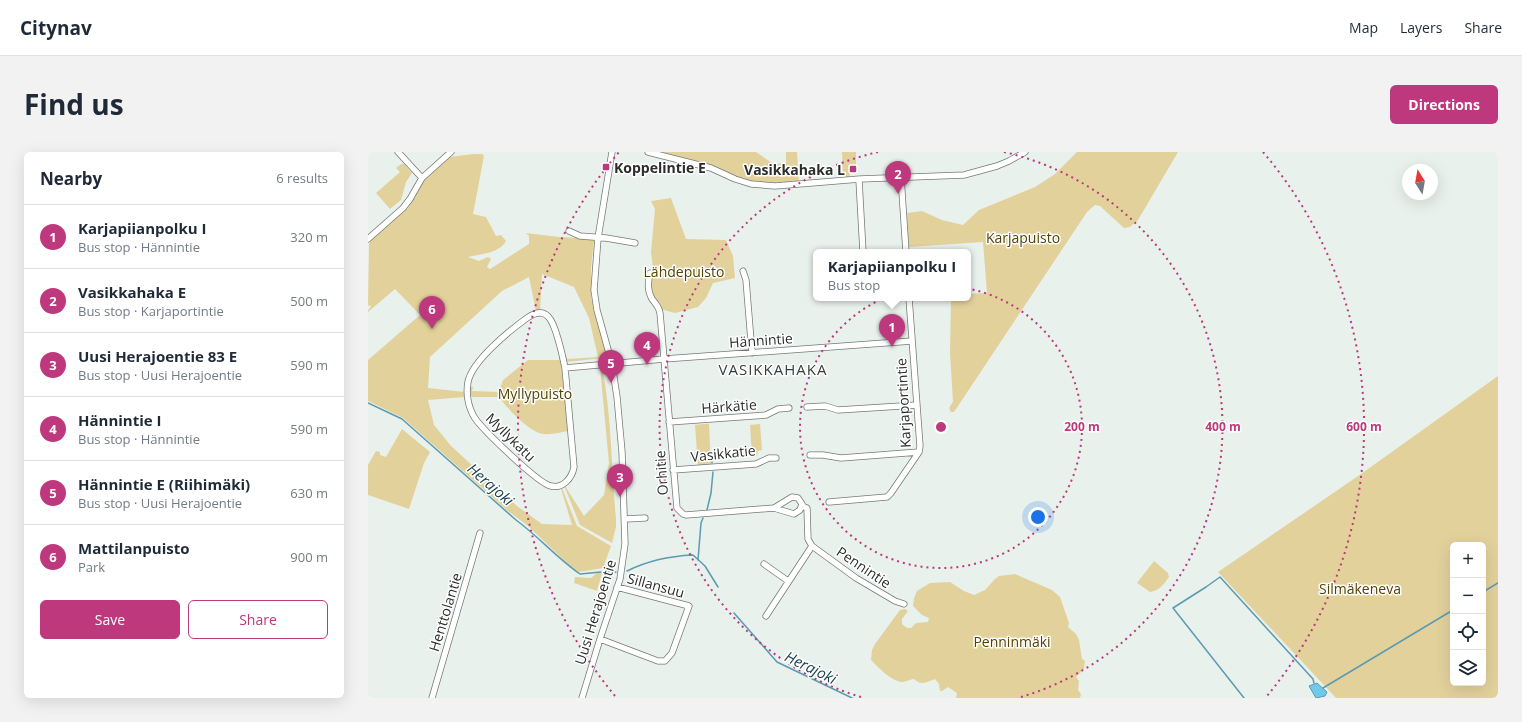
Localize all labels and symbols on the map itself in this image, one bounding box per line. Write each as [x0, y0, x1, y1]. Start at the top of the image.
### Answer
place label: Koppelintie E [614, 158, 706, 177]
place label: Vasikkahaka L [744, 160, 845, 179]
pin: 2 [885, 161, 911, 194]
marker: Koppelintie E [601, 162, 611, 172]
marker: Vasikkahaka L [848, 164, 858, 174]
north arrow [1402, 164, 1438, 200]
park label: Karjapuisto [986, 228, 1060, 247]
park label: Lähdepuisto [644, 262, 724, 281]
pin: 6 [419, 296, 445, 329]
pin: 1 [879, 314, 905, 347]
street label: Hännintie [729, 328, 794, 352]
pin: 4 [634, 332, 660, 365]
pin: 5 [598, 350, 624, 383]
street label: Karjaportintie [891, 358, 915, 448]
district label: VASIKKAHAKA [719, 359, 827, 379]
park label: Myllypuisto [498, 384, 572, 403]
street label: Härkätie [701, 395, 757, 417]
street label: Myllykatu [482, 408, 540, 466]
text: 200 m [1064, 418, 1100, 435]
text: 400 m [1205, 418, 1241, 435]
text: 600 m [1346, 418, 1382, 435]
centre of rings [934, 420, 948, 434]
street label: Vasikkatie [690, 440, 757, 466]
street label: Orhitie [650, 450, 672, 496]
water label: Herajoki [464, 458, 519, 510]
pin: 3 [607, 464, 633, 497]
your location [1028, 507, 1048, 527]
street label: Pennintie [833, 542, 895, 592]
street label: Uusi Herajoentie [570, 557, 620, 667]
street label: Sillansuu [625, 568, 687, 602]
street label: Henttolantie [424, 570, 466, 654]
park label: Silmäkeneva [1319, 579, 1401, 598]
park label: Penninmäki [973, 632, 1051, 651]
water label: Herajoki [782, 646, 840, 688]

